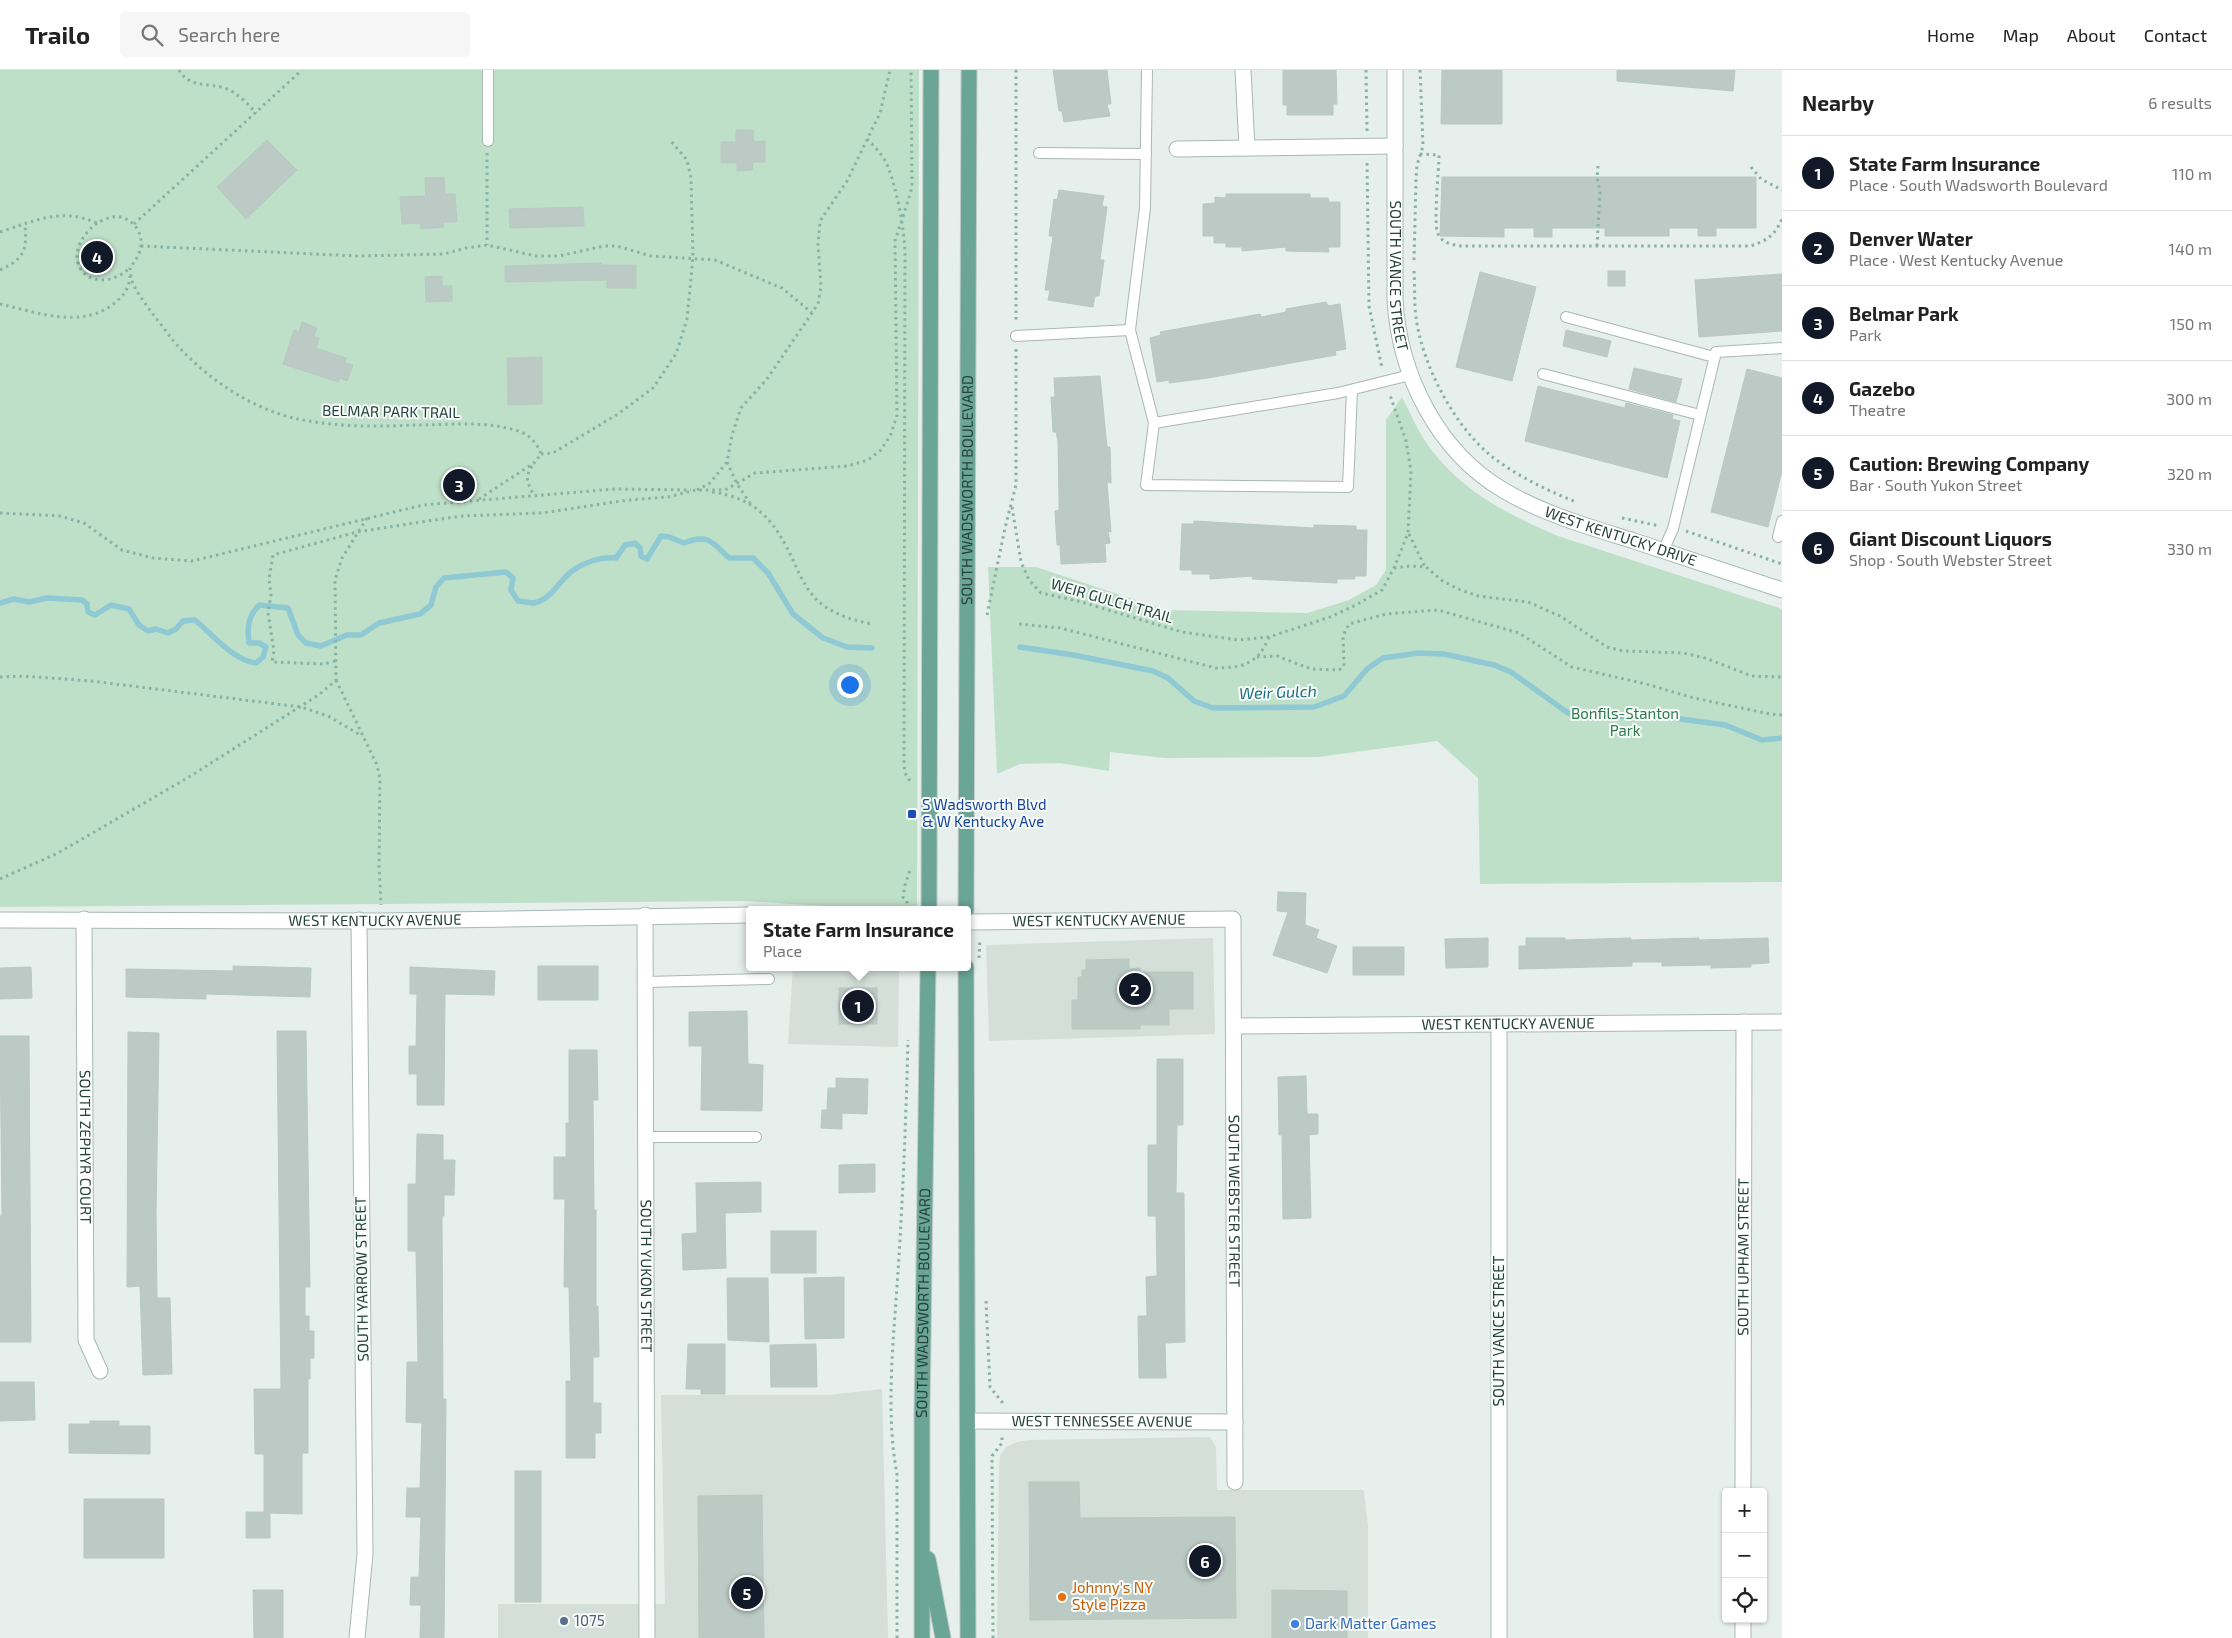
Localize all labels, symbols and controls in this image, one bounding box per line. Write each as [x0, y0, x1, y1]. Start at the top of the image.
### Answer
search box [120, 12, 470, 57]
text: Trailo [25, 20, 90, 49]
icon: search [138, 21, 166, 49]
text: Search here [178, 23, 280, 46]
text: Home [1927, 24, 1975, 46]
text: Map [2003, 24, 2039, 46]
text: About [2067, 24, 2116, 46]
text: Contact [2144, 24, 2207, 46]
text: Nearby [1802, 90, 1874, 115]
text: 6 results [2148, 93, 2212, 112]
text: State Farm Insurance [1849, 152, 2040, 175]
text: 1 [1815, 164, 1821, 183]
text: 110 m [2172, 164, 2212, 183]
text: Place · South Wadsworth Boulevard [1849, 175, 2108, 194]
street label: SOUTH VANCE STREET [1387, 200, 1413, 353]
text: Denver Water [1849, 227, 1973, 250]
pin: 4 [81, 238, 113, 276]
text: 2 [1813, 239, 1823, 258]
text: 140 m [2169, 239, 2212, 258]
text: Place · West Kentucky Avenue [1849, 250, 2063, 269]
text: Belmar Park [1849, 302, 1959, 325]
text: 3 [1813, 314, 1823, 333]
text: 150 m [2170, 314, 2212, 333]
text: Park [1849, 325, 1882, 344]
street label: SOUTH WADSWORTH BOULEVARD [957, 375, 976, 605]
text: Gazebo [1849, 377, 1915, 400]
text: 4 [1813, 389, 1823, 408]
text: 300 m [2166, 389, 2212, 408]
text: Theatre [1849, 400, 1906, 419]
street label: BELMAR PARK TRAIL [322, 401, 461, 421]
text: Caution: Brewing Company [1849, 452, 2089, 475]
text: 5 [1814, 464, 1822, 483]
text: 320 m [2167, 464, 2212, 483]
pin: 3 [443, 466, 475, 504]
text: Bar · South Yukon Street [1849, 475, 2022, 494]
street label: WEST KENTUCKY DRIVE [1543, 502, 1699, 569]
text: Giant Discount Liquors [1849, 527, 2052, 550]
text: 6 [1813, 539, 1823, 558]
text: 330 m [2167, 539, 2212, 558]
text: Shop · South Webster Street [1849, 550, 2052, 569]
street label: WEIR GULCH TRAIL [1049, 574, 1176, 626]
your location [837, 672, 863, 698]
water label: Weir Gulch [1239, 681, 1317, 702]
park label: Bonfils-Stanton Park [1571, 704, 1679, 739]
place label: S Wadsworth Blvd & W Kentucky Ave [922, 795, 1047, 830]
marker: S Wadsworth Blvd & W Kentucky Ave [906, 808, 918, 820]
popup [746, 906, 971, 971]
street label: WEST KENTUCKY AVENUE [288, 910, 462, 929]
street label: WEST KENTUCKY AVENUE [1012, 910, 1186, 929]
text: State Farm Insurance [763, 918, 954, 941]
text: Place [763, 941, 802, 960]
pin: 2 [1119, 970, 1151, 1008]
pin: 1 [842, 987, 874, 1025]
street label: WEST KENTUCKY AVENUE [1421, 1013, 1595, 1033]
street label: SOUTH ZEPHYR COURT [77, 1070, 95, 1224]
street label: SOUTH WEBSTER STREET [1226, 1115, 1244, 1288]
street label: SOUTH UPHAM STREET [1733, 1178, 1752, 1336]
street label: SOUTH WADSWORTH BOULEVARD [912, 1188, 933, 1418]
street label: SOUTH YARROW STREET [351, 1196, 371, 1362]
street label: SOUTH YUKON STREET [638, 1199, 656, 1353]
street label: SOUTH VANCE STREET [1489, 1255, 1507, 1406]
street label: WEST TENNESSEE AVENUE [1011, 1411, 1193, 1430]
map controls [1722, 1488, 1767, 1623]
button: + [1722, 1488, 1767, 1533]
button: − [1722, 1533, 1767, 1578]
pin: 6 [1189, 1542, 1221, 1580]
pin: 5 [731, 1574, 763, 1612]
place label: Johnny's NY Style Pizza [1072, 1578, 1153, 1613]
button: locate [1722, 1578, 1767, 1623]
marker: Johnny's NY Style Pizza [1056, 1591, 1068, 1603]
place label: 1075 [574, 1611, 605, 1629]
place label: Dark Matter Games [1305, 1614, 1436, 1632]
marker: 1075 [558, 1615, 570, 1627]
marker: Dark Matter Games [1289, 1618, 1301, 1630]

